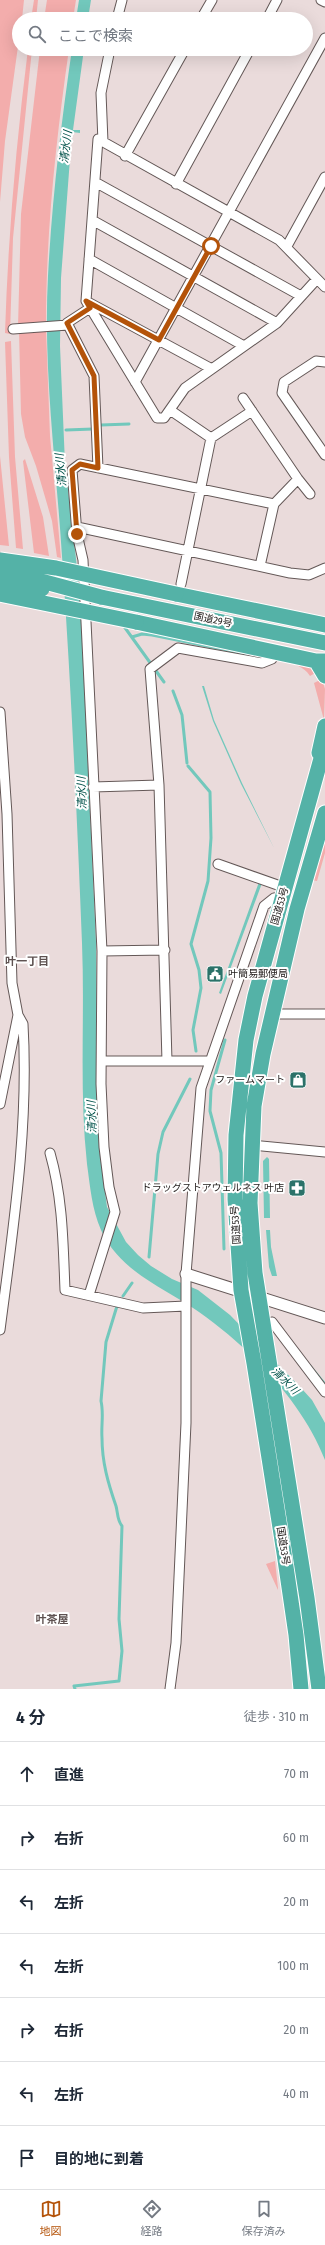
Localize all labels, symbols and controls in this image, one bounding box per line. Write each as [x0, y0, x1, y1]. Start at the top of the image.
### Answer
search box [12, 12, 313, 56]
icon: search [26, 23, 48, 45]
text: ここで検索 [58, 27, 133, 45]
water label: 清水川 [58, 129, 75, 164]
route start [202, 237, 220, 255]
water label: 清水川 [53, 452, 69, 487]
route end [68, 525, 86, 543]
street label: 国道29号 [193, 610, 233, 630]
water label: 清水川 [75, 775, 89, 810]
street label: 国道53号 [269, 886, 291, 926]
district label: 叶一丁目 [5, 955, 49, 968]
public building icon: 叶簡易郵便局 [205, 964, 225, 984]
place label: 叶簡易郵便局 [228, 968, 288, 980]
shop icon: ファームマート [288, 1070, 308, 1090]
place label: ファームマート [215, 1074, 285, 1086]
water label: 清水川 [85, 1099, 99, 1134]
pharmacy icon: ドラッグストアウェルネス 叶店 [287, 1178, 307, 1198]
place label: ドラッグストアウェルネス 叶店 [142, 1182, 284, 1194]
street label: 国道53号 [229, 1205, 243, 1245]
water label: 清水川 [269, 1365, 302, 1398]
street label: 国道53号 [274, 1526, 292, 1566]
district label: 叶茶屋 [36, 1613, 69, 1626]
text: 4 分 [16, 1707, 45, 1728]
text: 徒歩 · 310 m [244, 1709, 309, 1724]
icon: ahead [16, 1763, 38, 1785]
text: 直進 [54, 1766, 84, 1784]
text: 70 m [284, 1766, 309, 1781]
icon: right [16, 1827, 38, 1849]
text: 右折 [54, 1830, 84, 1848]
text: 60 m [283, 1830, 309, 1845]
icon: left [16, 1891, 38, 1913]
text: 左折 [54, 1894, 84, 1912]
text: 20 m [283, 1894, 309, 1909]
icon: left [16, 1955, 38, 1977]
text: 左折 [54, 1958, 84, 1976]
text: 100 m [277, 1958, 309, 1973]
icon: right [16, 2019, 38, 2041]
text: 右折 [54, 2022, 84, 2040]
text: 20 m [283, 2022, 309, 2037]
icon: left [16, 2083, 38, 2105]
text: 左折 [54, 2086, 84, 2104]
text: 40 m [283, 2086, 309, 2101]
icon: arrive [16, 2147, 38, 2169]
text: 目的地に到着 [54, 2150, 144, 2168]
tab: 地図 [40, 2198, 62, 2238]
tab: 経路 [141, 2198, 163, 2238]
tab: 保存済み [242, 2198, 286, 2238]

